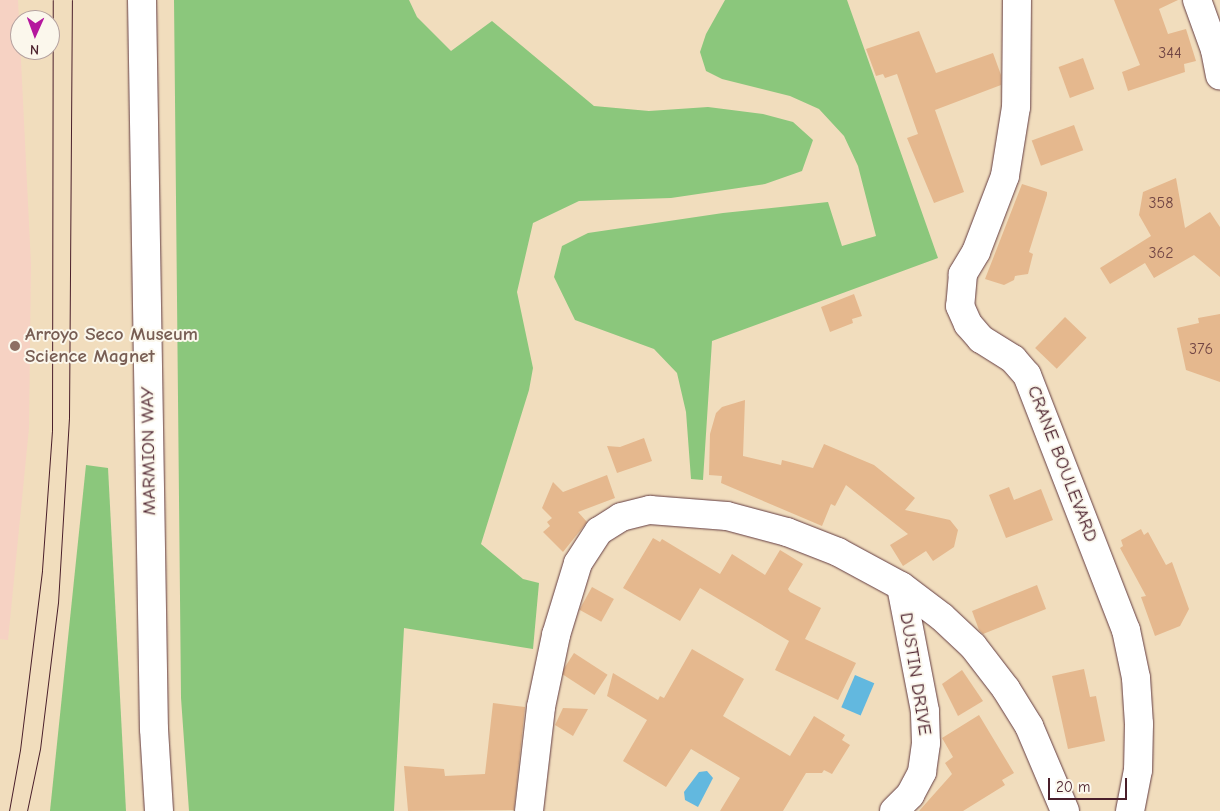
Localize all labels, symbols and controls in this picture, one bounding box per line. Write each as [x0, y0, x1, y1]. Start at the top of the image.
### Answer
north arrow [10, 10, 60, 60]
text: N [30, 41, 39, 58]
house number: 344 [1158, 43, 1182, 63]
house number: 358 [1148, 193, 1174, 213]
house number: 362 [1148, 243, 1174, 263]
place label: Arroyo Seco Museum Science Magnet [25, 324, 198, 368]
house number: 376 [1189, 339, 1213, 359]
marker: Arroyo Seco Museum Science Magnet [9, 340, 21, 352]
street label: CRANE BOULEVARD [1022, 383, 1102, 545]
street label: MARMION WAY [136, 386, 162, 516]
street label: DUSTIN DRIVE [894, 611, 936, 737]
scale bar [1050, 768, 1129, 800]
text: 20 m [1056, 778, 1090, 796]

